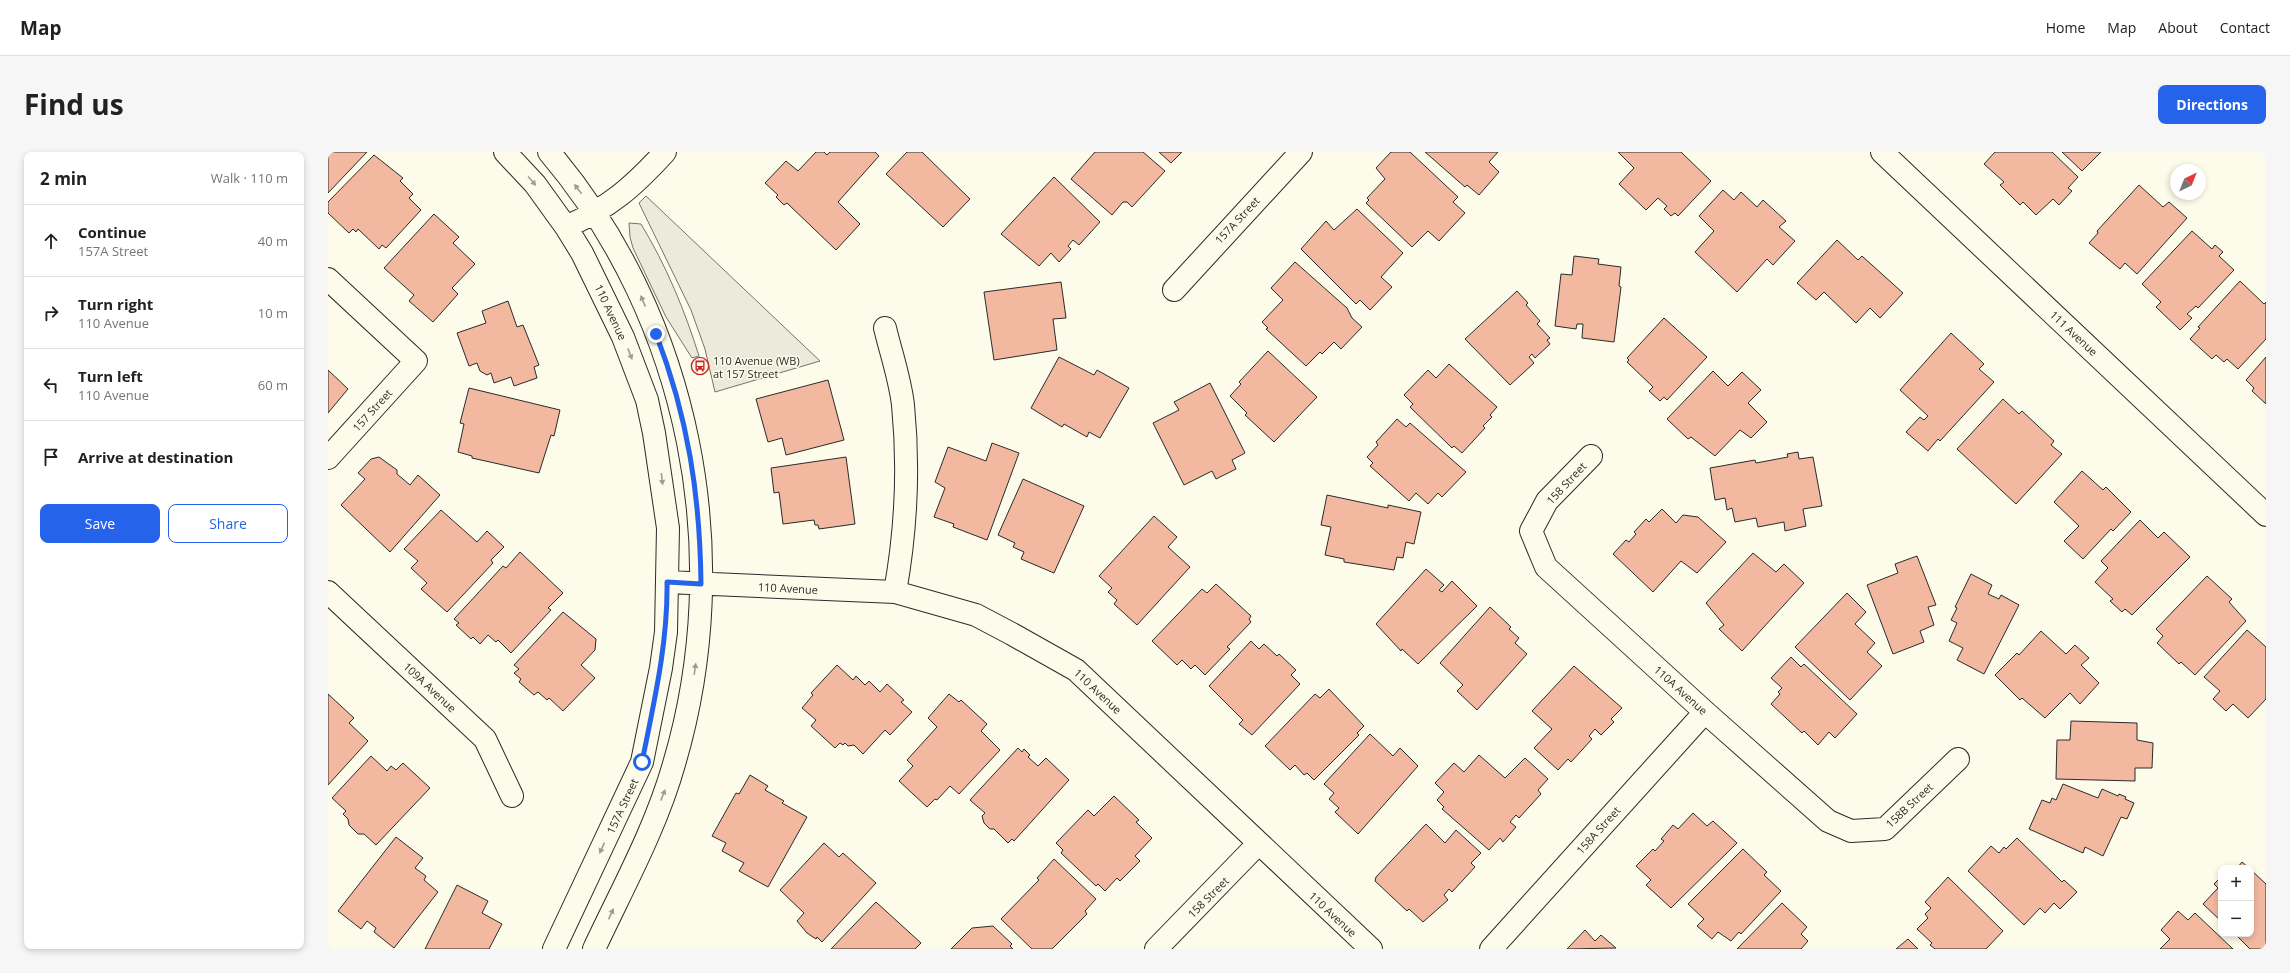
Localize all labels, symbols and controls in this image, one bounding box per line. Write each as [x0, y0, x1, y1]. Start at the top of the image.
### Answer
text: Map [20, 15, 61, 41]
text: Home [2046, 18, 2085, 37]
text: Map [2107, 18, 2136, 37]
text: About [2158, 18, 2198, 37]
text: Contact [2220, 18, 2270, 37]
text: Find us [24, 85, 124, 123]
button: Directions [2158, 85, 2266, 124]
north arrow [2170, 164, 2206, 200]
text: 2 min [40, 167, 87, 190]
text: Walk · 110 m [211, 169, 288, 187]
one-way arrow [527, 175, 536, 186]
one-way arrow [573, 183, 582, 194]
street label: 157A Street [1211, 193, 1263, 247]
text: Continue [78, 222, 146, 242]
icon: ahead [40, 230, 62, 252]
text: 40 m [258, 232, 288, 250]
text: 157A Street [78, 242, 148, 260]
street label: 110 Avenue [592, 282, 630, 342]
text: Turn right [78, 294, 153, 314]
one-way arrow [640, 295, 646, 307]
icon: right [40, 302, 62, 324]
text: 10 m [258, 304, 288, 322]
street label: 111 Avenue [2047, 307, 2101, 359]
text: 110 Avenue [78, 314, 149, 332]
route end [647, 325, 665, 343]
one-way arrow [627, 348, 633, 360]
place label: 110 Avenue (WB) at 157 Street [713, 353, 800, 381]
bus stop icon: 110 Avenue (WB) at 157 Street [690, 356, 710, 376]
text: Turn left [78, 366, 143, 386]
icon: left [40, 374, 62, 396]
text: 60 m [258, 376, 288, 394]
street label: 157 Street [349, 385, 395, 435]
text: 110 Avenue [78, 386, 149, 404]
icon: arrive [40, 446, 62, 468]
text: Arrive at destination [78, 447, 233, 467]
street label: 158 Street [1543, 459, 1589, 507]
one-way arrow [659, 473, 665, 485]
button: Save [40, 504, 160, 543]
button: Share [168, 504, 288, 543]
street label: 110 Avenue [758, 579, 818, 597]
street label: 109A Avenue [400, 659, 460, 715]
street label: 110A Avenue [1651, 662, 1711, 718]
one-way arrow [692, 663, 698, 675]
street label: 110 Avenue [1071, 665, 1125, 717]
route start [633, 753, 651, 771]
street label: 157A Street [603, 776, 641, 836]
street label: 158B Street [1882, 779, 1936, 831]
one-way arrow [661, 788, 667, 800]
street label: 158A Street [1573, 803, 1624, 857]
one-way arrow [599, 842, 605, 853]
map controls [2218, 865, 2254, 937]
button: + [2218, 865, 2254, 901]
street label: 158 Street [1184, 873, 1232, 921]
street label: 110 Avenue [1306, 888, 1360, 940]
button: − [2218, 901, 2254, 937]
one-way arrow [608, 908, 614, 919]

